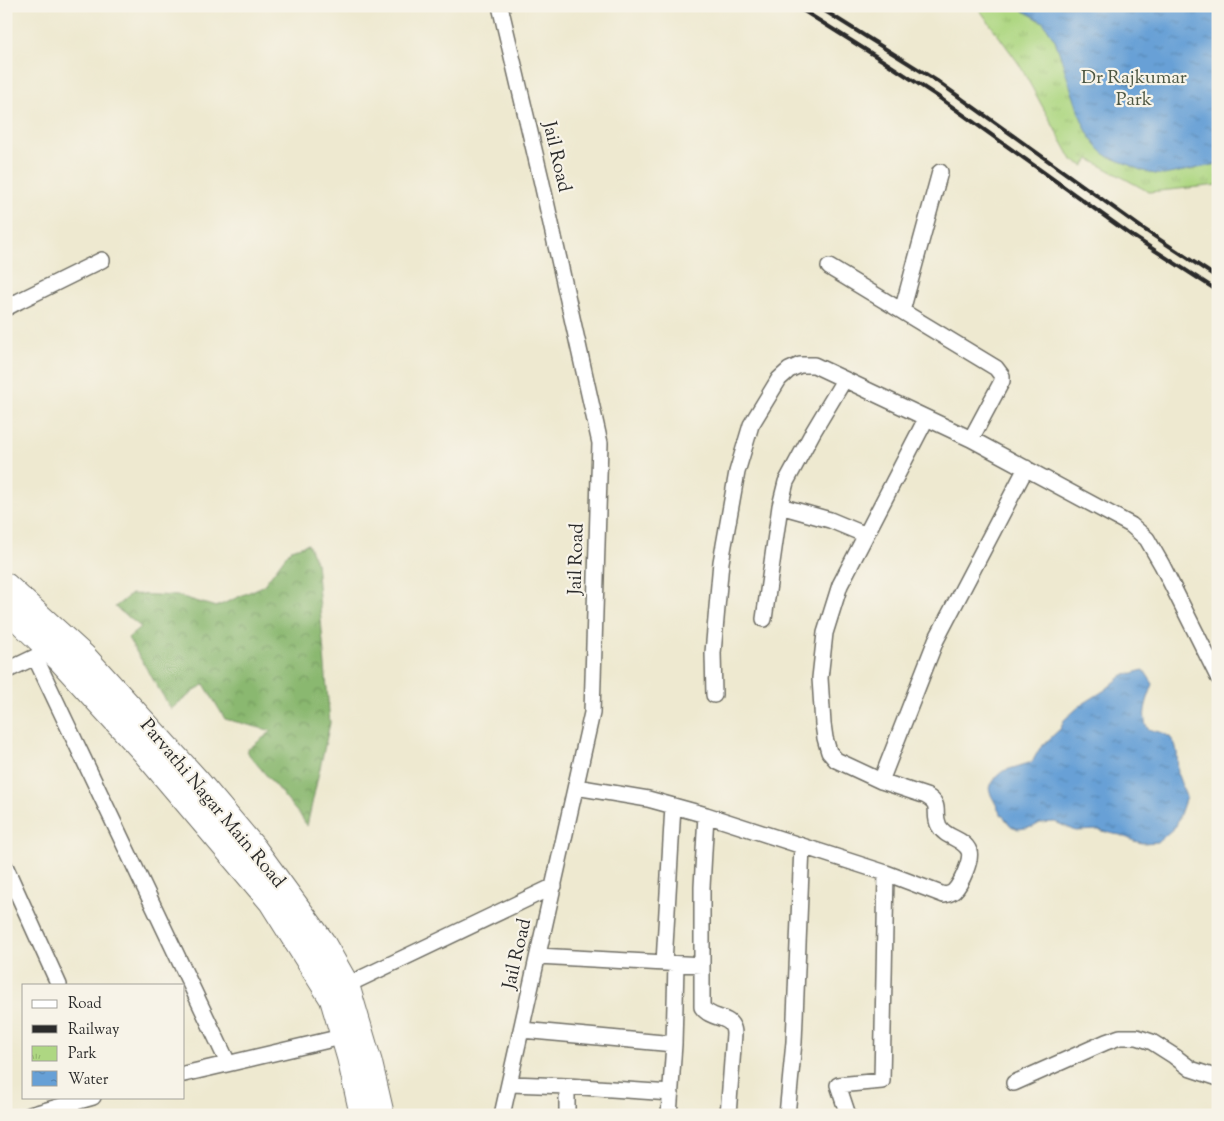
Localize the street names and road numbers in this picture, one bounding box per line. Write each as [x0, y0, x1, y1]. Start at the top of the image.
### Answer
street label: Jail Road [535, 118, 577, 195]
street label: Jail Road [562, 522, 592, 596]
street label: Parvathi Nagar Main Road [133, 713, 291, 895]
street label: Jail Road [497, 916, 539, 993]

